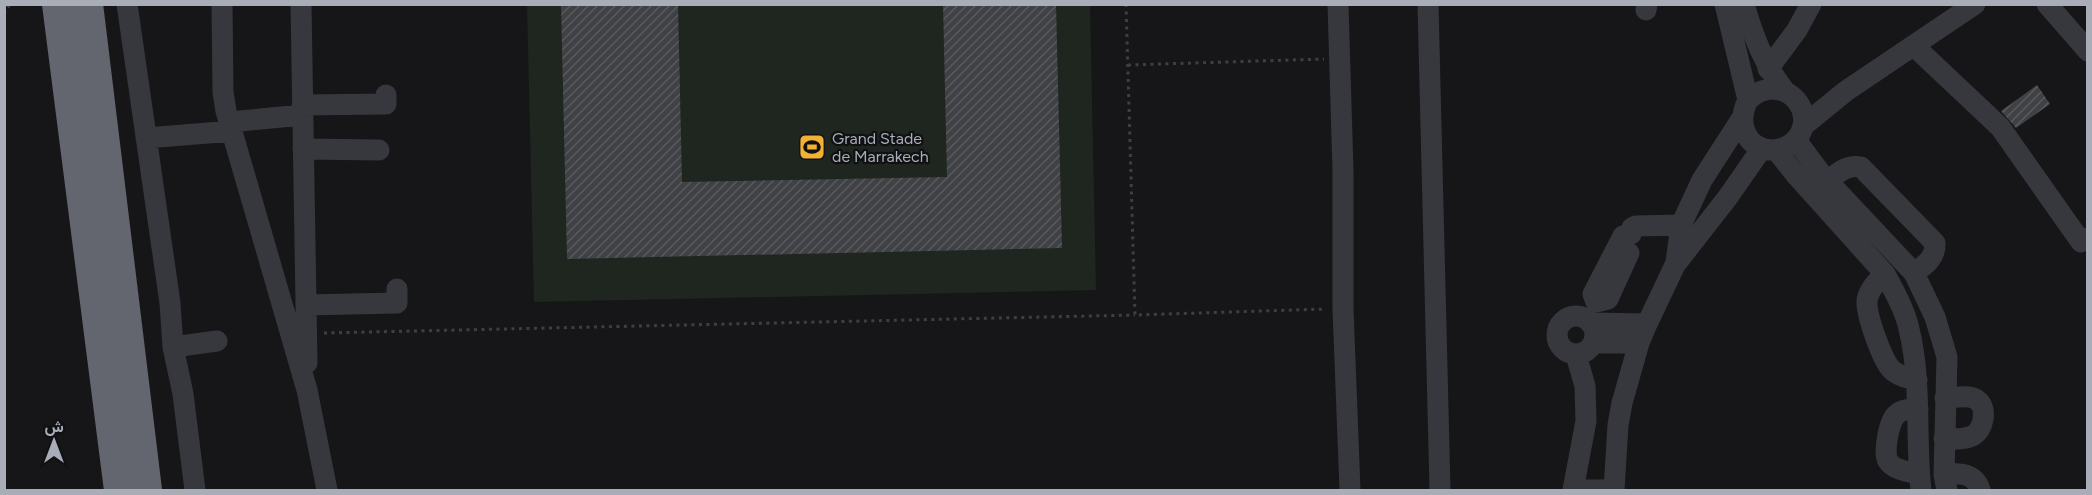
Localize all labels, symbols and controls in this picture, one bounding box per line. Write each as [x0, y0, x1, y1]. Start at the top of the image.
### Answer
place label: Grand Stade de Marrakech [832, 129, 929, 166]
sports icon: Grand Stade de Marrakech [797, 132, 827, 162]
north arrow [24, 411, 84, 471]
text: ش [44, 417, 64, 436]

